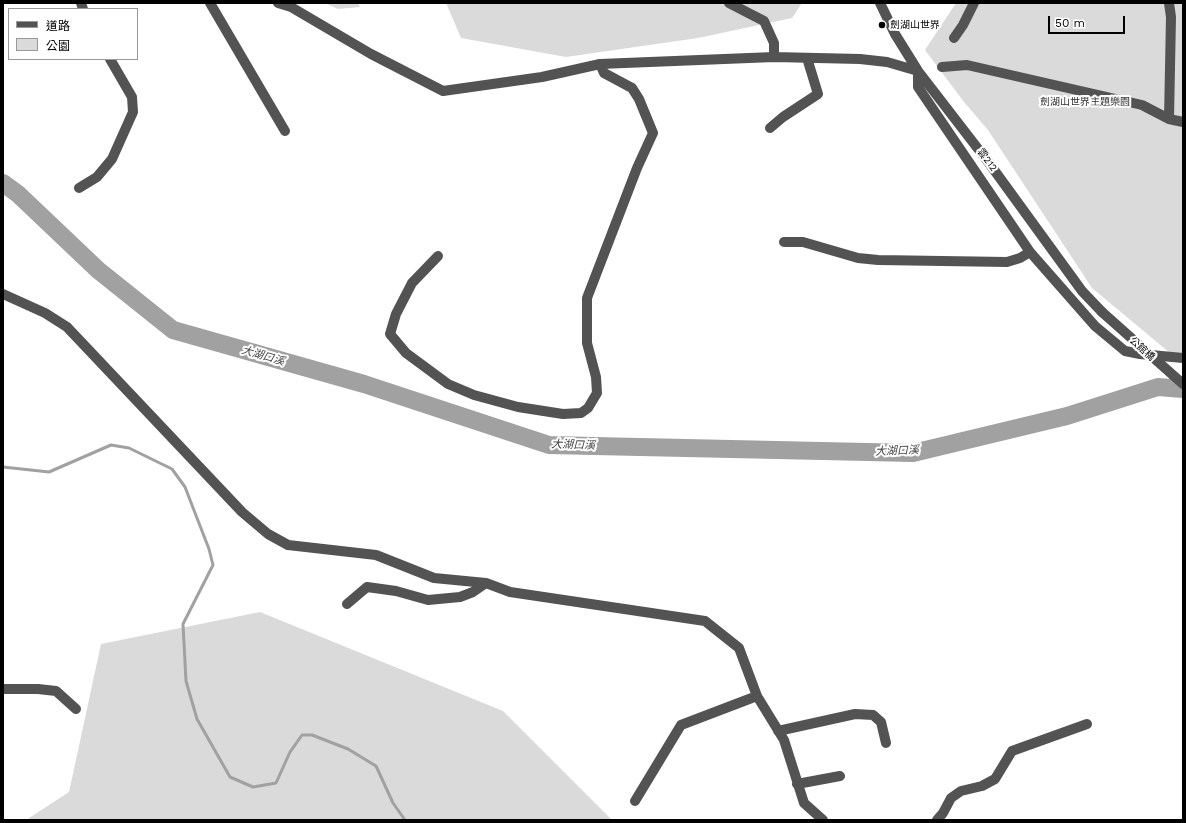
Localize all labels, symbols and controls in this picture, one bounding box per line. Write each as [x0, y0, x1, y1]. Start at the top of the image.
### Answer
legend [8, 8, 138, 60]
scale bar [1050, 8, 1127, 34]
text: 50 m [1055, 16, 1085, 30]
text: 道路 [46, 19, 70, 33]
place label: 劍湖山世界 [890, 19, 940, 31]
marker: 劍湖山世界 [877, 20, 887, 30]
text: 公園 [46, 39, 70, 53]
park label: 劍湖山世界主題樂園 [1040, 96, 1130, 108]
street label: 雲212 [975, 146, 999, 174]
street label: 公館橋 [1127, 335, 1157, 363]
water label: 大湖口溪 [240, 344, 286, 368]
water label: 大湖口溪 [551, 438, 595, 452]
water label: 大湖口溪 [875, 444, 919, 458]

